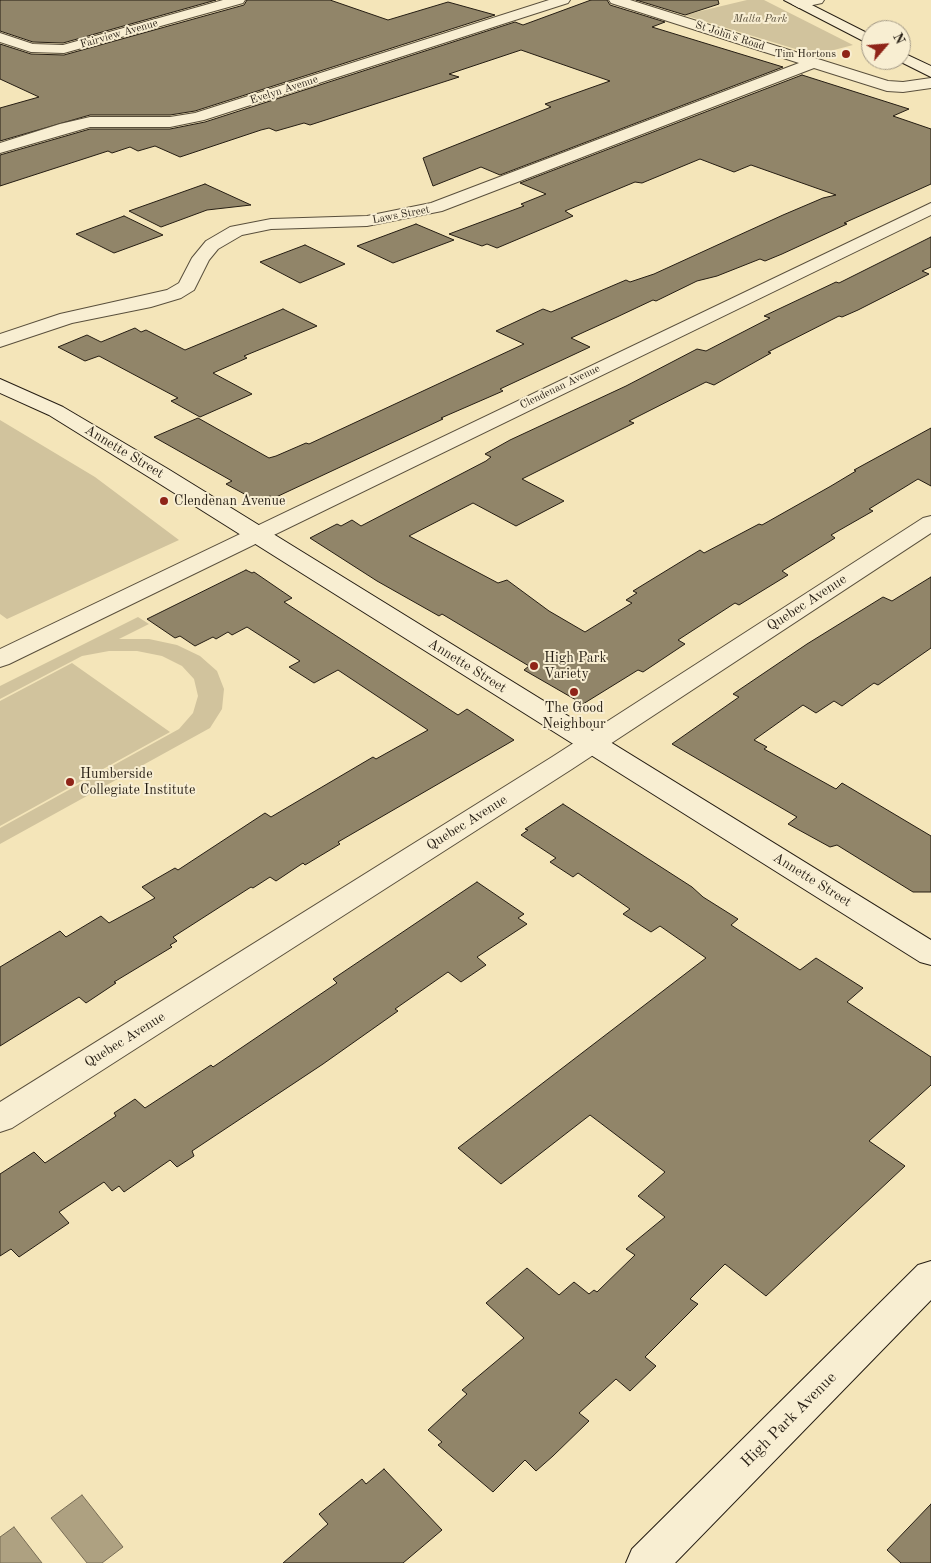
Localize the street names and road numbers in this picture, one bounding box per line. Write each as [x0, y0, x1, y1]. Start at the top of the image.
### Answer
street label: Fairview Avenue [79, 17, 159, 51]
street label: St John's Road [694, 19, 766, 53]
street label: Evelyn Avenue [248, 73, 320, 107]
street label: Laws Street [371, 203, 431, 227]
street label: Clendenan Avenue [518, 362, 602, 412]
street label: Annette Street [81, 422, 167, 482]
street label: Quebec Avenue [764, 571, 850, 635]
street label: Annette Street [425, 635, 509, 697]
street label: Quebec Avenue [424, 792, 510, 854]
street label: Annette Street [770, 849, 854, 911]
street label: Quebec Avenue [82, 1009, 168, 1071]
street label: High Park Avenue [737, 1368, 841, 1472]

